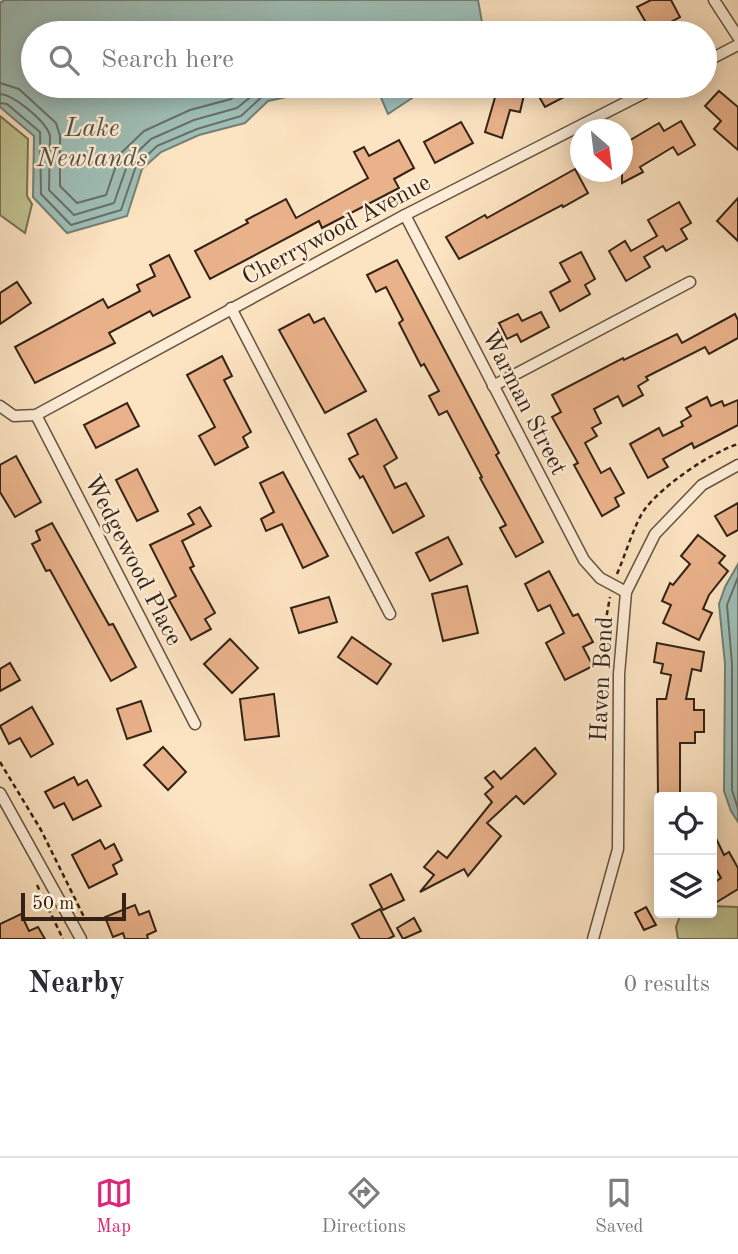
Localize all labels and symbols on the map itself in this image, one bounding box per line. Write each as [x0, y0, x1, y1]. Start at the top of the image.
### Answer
water label: Lake Newlands [36, 116, 148, 172]
north arrow [570, 119, 633, 182]
street label: Cherrywood Avenue [239, 171, 435, 290]
street label: Warman Street [476, 326, 570, 479]
street label: Wedgewood Place [79, 472, 185, 650]
street label: Haven Bend [588, 616, 618, 742]
scale bar [21, 890, 126, 922]

